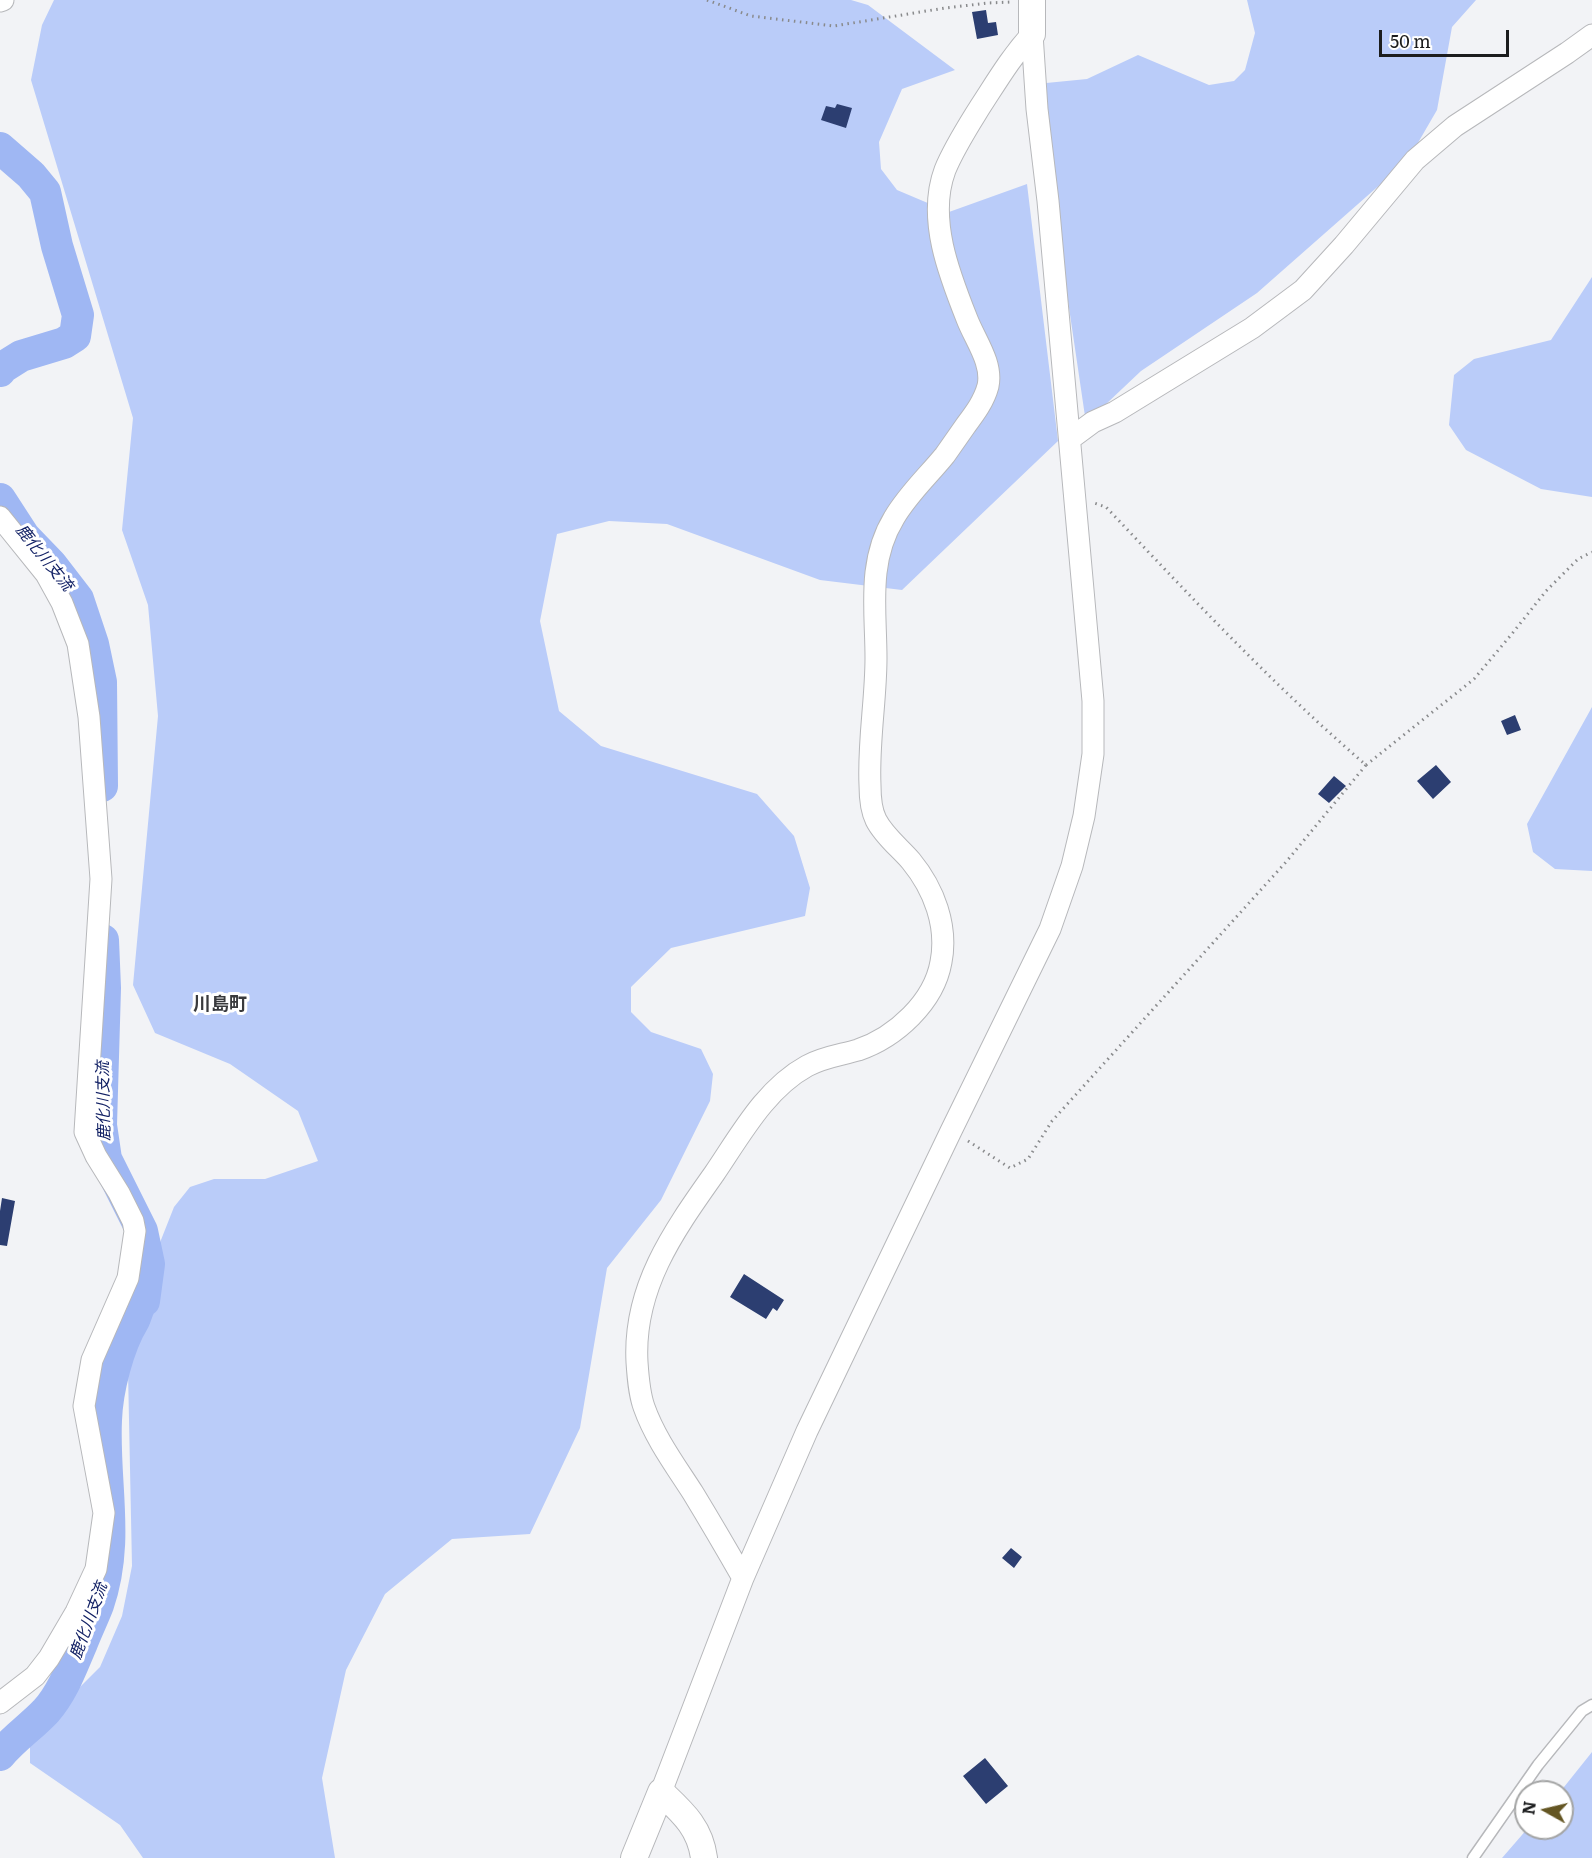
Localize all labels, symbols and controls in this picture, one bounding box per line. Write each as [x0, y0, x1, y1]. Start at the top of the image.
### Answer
scale bar [1382, 18, 1512, 56]
text: 50 m [1390, 27, 1431, 54]
water label: 鹿化川支流 [11, 521, 77, 595]
district label: 川島町 [193, 994, 247, 1016]
water label: 鹿化川支流 [94, 1061, 114, 1141]
water label: 鹿化川支流 [66, 1580, 112, 1662]
north arrow [1514, 1780, 1574, 1840]
text: N [1515, 1799, 1541, 1816]

